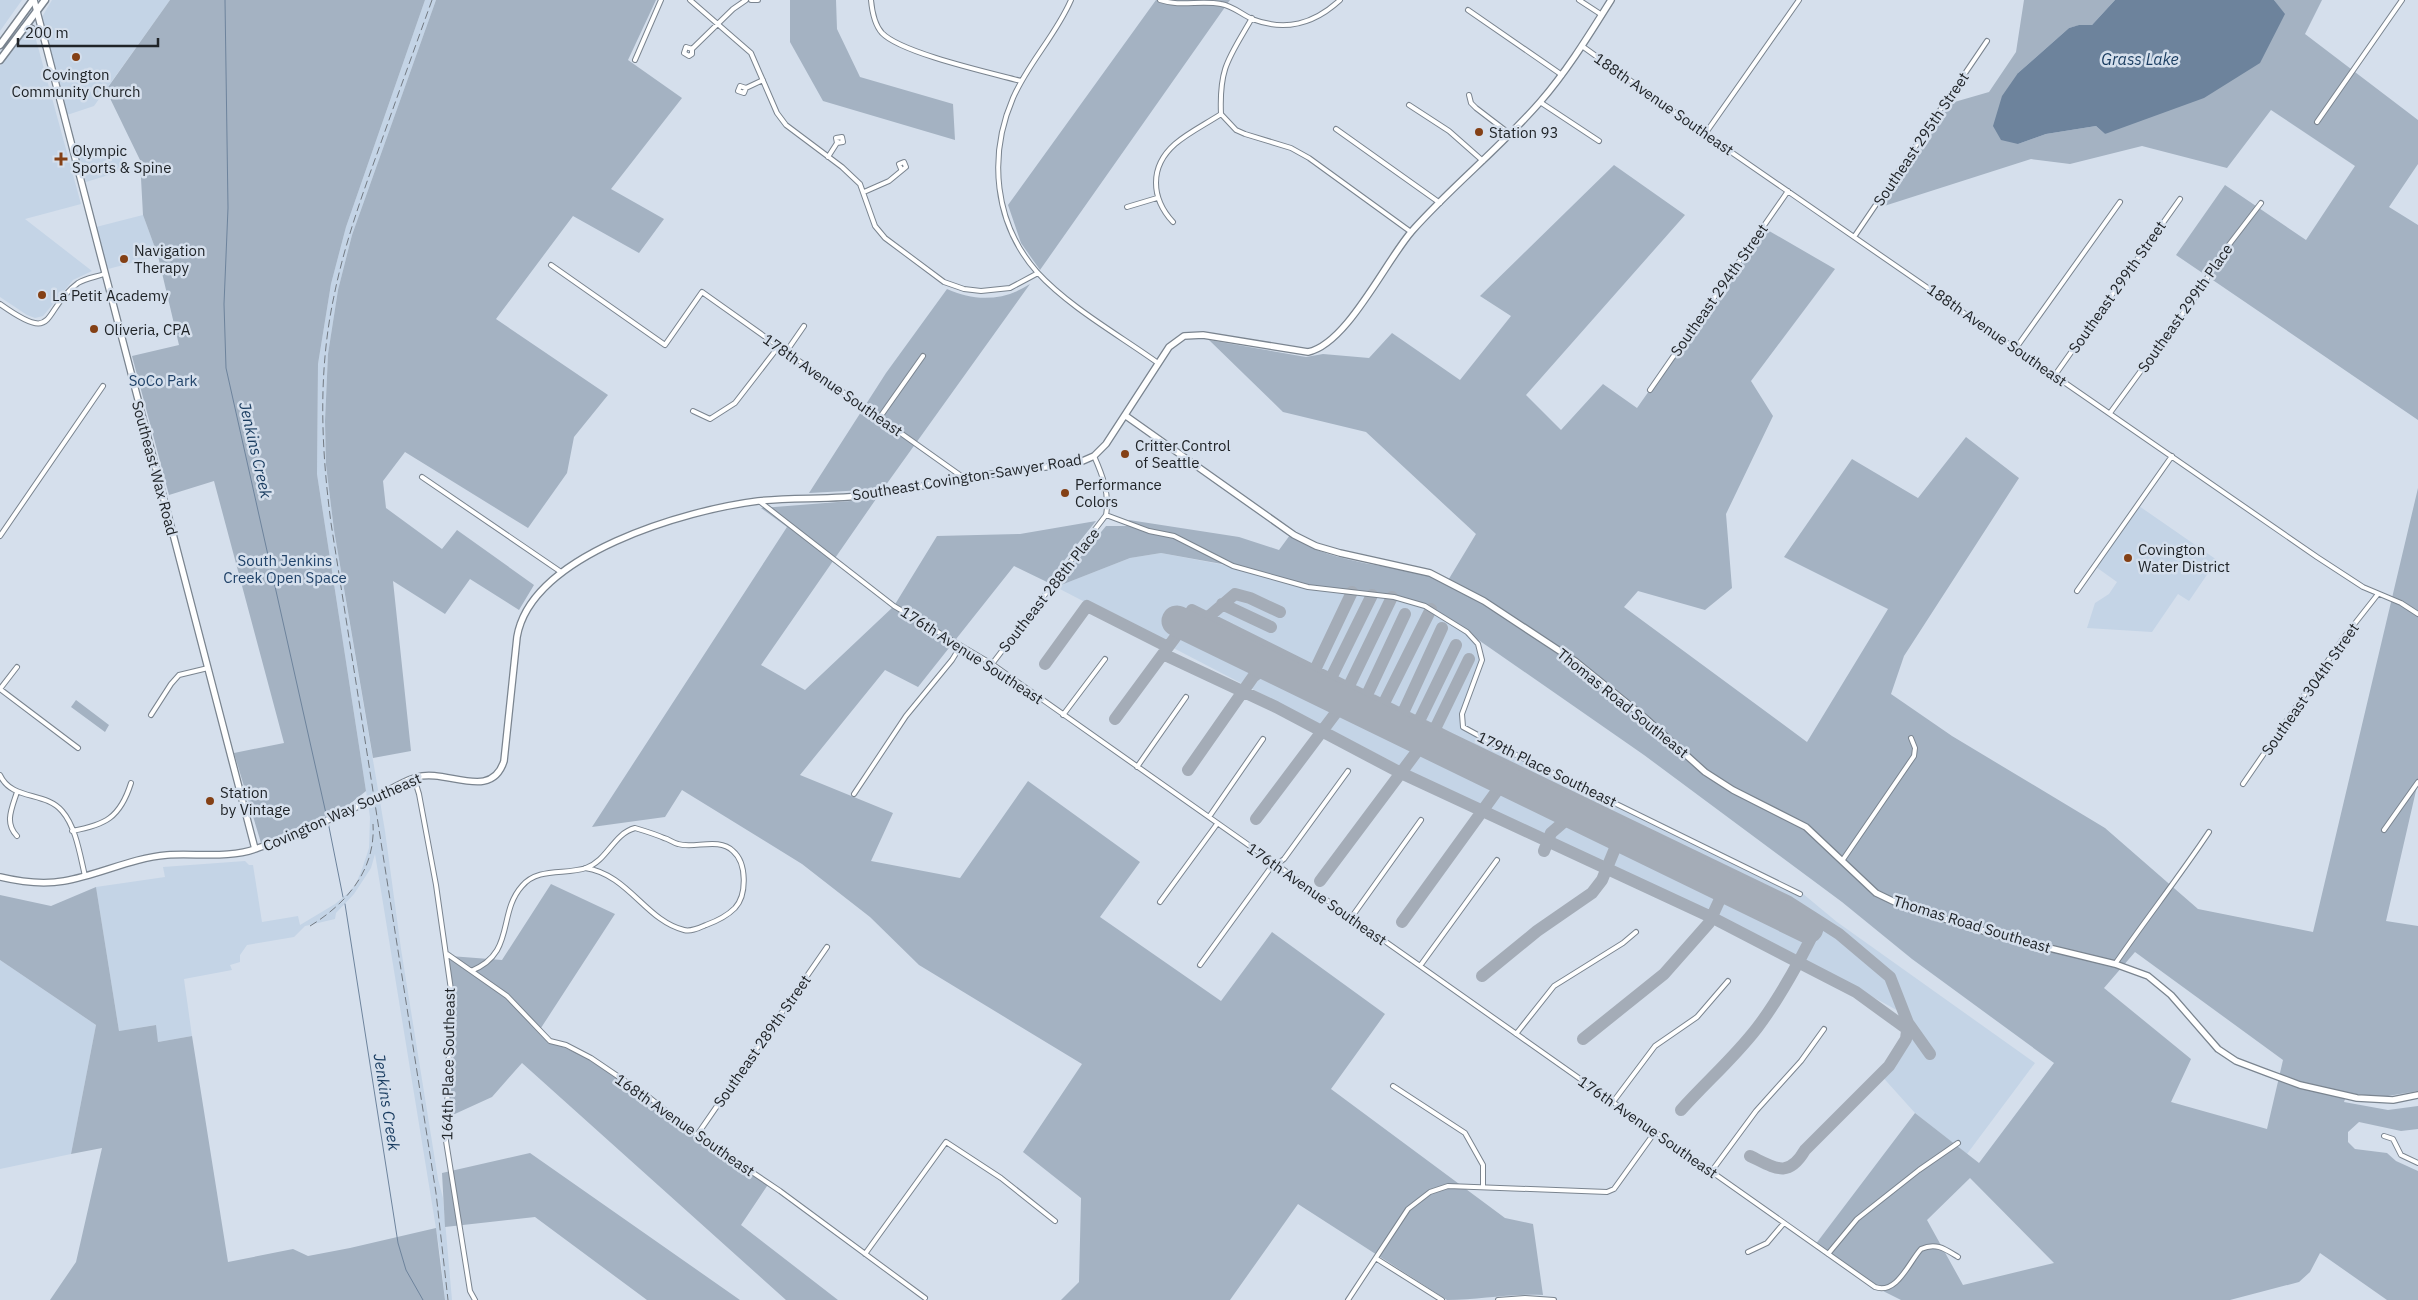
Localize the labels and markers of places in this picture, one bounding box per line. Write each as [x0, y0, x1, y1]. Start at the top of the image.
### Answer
marker: Covington Community Church [70, 51, 82, 63]
place label: Covington Community Church [12, 65, 140, 101]
place label: Station 93 [1489, 123, 1558, 142]
marker: Station 93 [1473, 126, 1485, 138]
place label: Olympic Sports & Spine [72, 141, 171, 177]
marker: Olympic Sports & Spine [54, 152, 68, 166]
place label: Navigation Therapy [134, 241, 205, 277]
marker: Navigation Therapy [118, 253, 130, 265]
place label: La Petit Academy [52, 286, 169, 305]
marker: La Petit Academy [36, 289, 48, 301]
place label: Oliveria, CPA [104, 320, 191, 339]
marker: Oliveria, CPA [88, 323, 100, 335]
place label: Critter Control of Seattle [1135, 436, 1231, 472]
marker: Critter Control of Seattle [1119, 448, 1131, 460]
place label: Performance Colors [1075, 475, 1162, 511]
marker: Performance Colors [1059, 487, 1071, 499]
place label: Covington Water District [2138, 540, 2230, 576]
marker: Covington Water District [2122, 552, 2134, 564]
place label: Station by Vintage [220, 783, 290, 819]
marker: Station by Vintage [204, 795, 216, 807]

